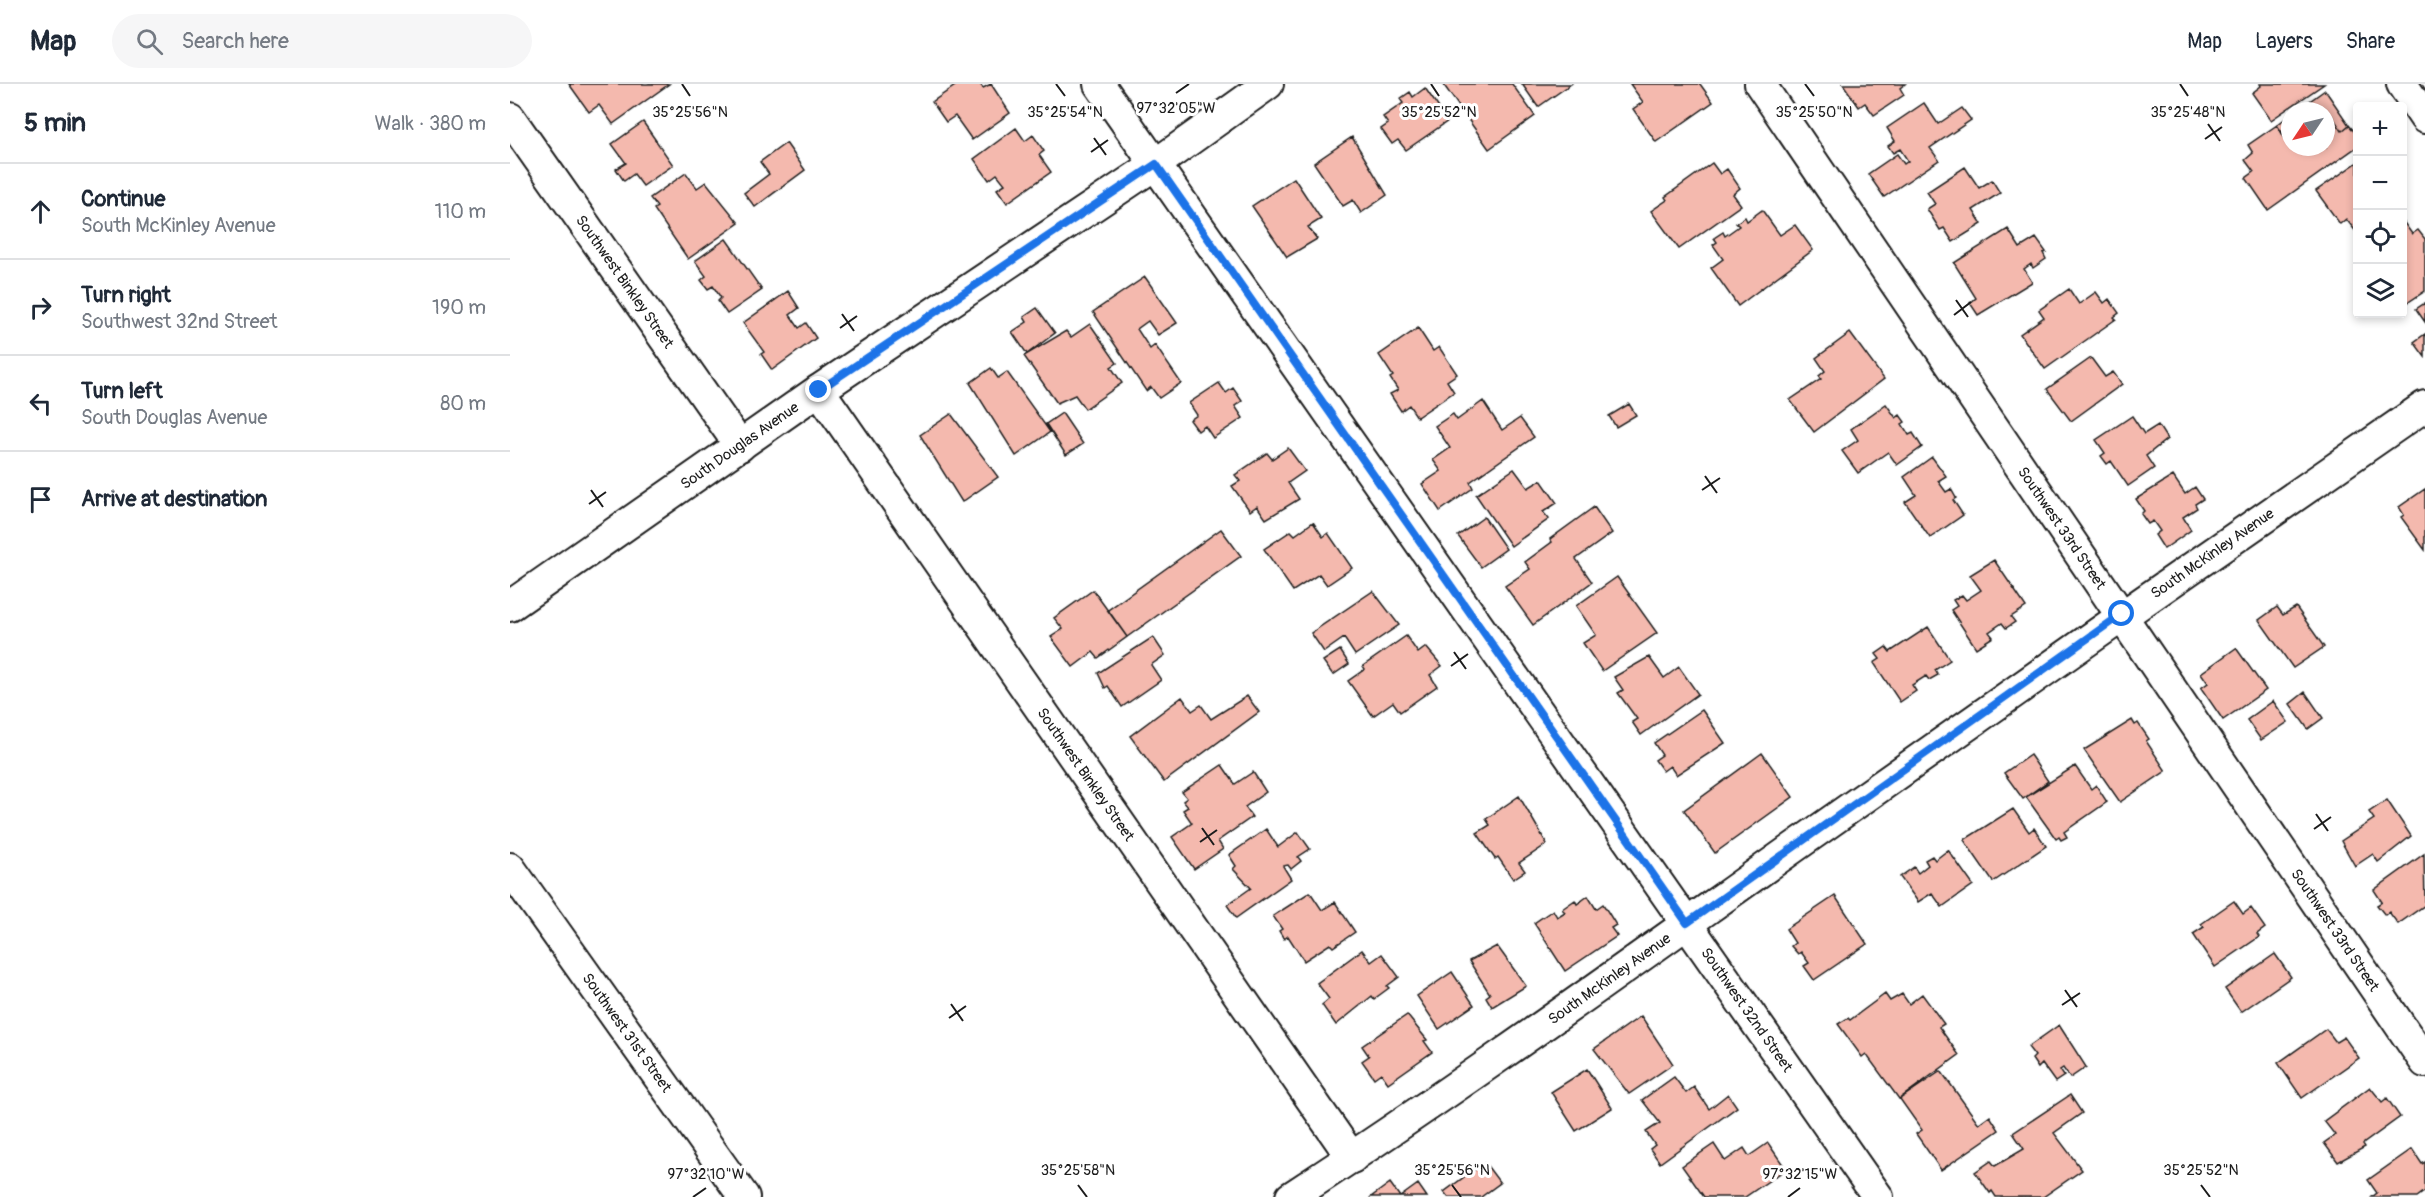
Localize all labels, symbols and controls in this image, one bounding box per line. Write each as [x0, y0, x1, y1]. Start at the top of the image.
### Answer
search box [112, 14, 532, 68]
text: Map [30, 24, 76, 59]
icon: search [133, 25, 166, 58]
text: Search here [181, 27, 289, 55]
text: Map [2187, 28, 2222, 55]
text: Layers [2255, 28, 2313, 55]
text: Share [2346, 28, 2395, 55]
text: 97°32'05"W [1136, 99, 1216, 118]
north arrow [2281, 102, 2335, 156]
map controls [2353, 102, 2407, 318]
button: + [2353, 102, 2407, 156]
text: 35°25'56"N [652, 103, 728, 122]
text: 35°25'54"N [1027, 103, 1103, 122]
text: 35°25'52"N [1401, 103, 1477, 122]
text: 35°25'50"N [1775, 103, 1853, 122]
text: 35°25'48"N [2150, 103, 2226, 122]
text: 5 min [24, 107, 86, 139]
text: Walk · 380 m [374, 111, 486, 136]
button: − [2353, 156, 2407, 210]
text: Continue [81, 185, 165, 213]
icon: ahead [24, 195, 57, 228]
text: 110 m [435, 199, 486, 224]
button: locate [2353, 210, 2407, 264]
street label: Southwest Binkley Street [571, 212, 678, 353]
text: South McKinley Avenue [81, 213, 276, 238]
button: layers [2353, 264, 2407, 318]
text: Turn right [81, 281, 171, 309]
icon: right [24, 291, 57, 324]
text: 190 m [432, 295, 486, 320]
text: Southwest 32nd Street [81, 309, 278, 334]
route end [805, 376, 831, 402]
text: Turn left [81, 377, 163, 405]
icon: left [24, 387, 57, 420]
text: 80 m [440, 391, 486, 416]
street label: South Douglas Avenue [677, 398, 803, 494]
text: South Douglas Avenue [81, 405, 267, 430]
street label: Southwest 33rd Street [2013, 463, 2110, 594]
icon: arrive [24, 483, 57, 516]
text: Arrive at destination [81, 485, 267, 513]
street label: South McKinley Avenue [2147, 504, 2278, 603]
route start [2108, 600, 2134, 626]
street label: Southwest Binkley Street [1033, 704, 1139, 846]
street label: Southwest 33rd Street [2286, 865, 2384, 996]
street label: South McKinley Avenue [1545, 929, 1675, 1029]
street label: Southwest 32nd Street [1696, 944, 1797, 1077]
street label: Southwest 31st Street [578, 970, 676, 1097]
text: 35°25'58"N [1041, 1161, 1115, 1180]
text: 35°25'56"N [1414, 1161, 1490, 1180]
text: 35°25'52"N [2163, 1161, 2239, 1180]
text: 97°32'10"W [668, 1165, 745, 1184]
text: 97°32'15"W [1763, 1165, 1838, 1184]

